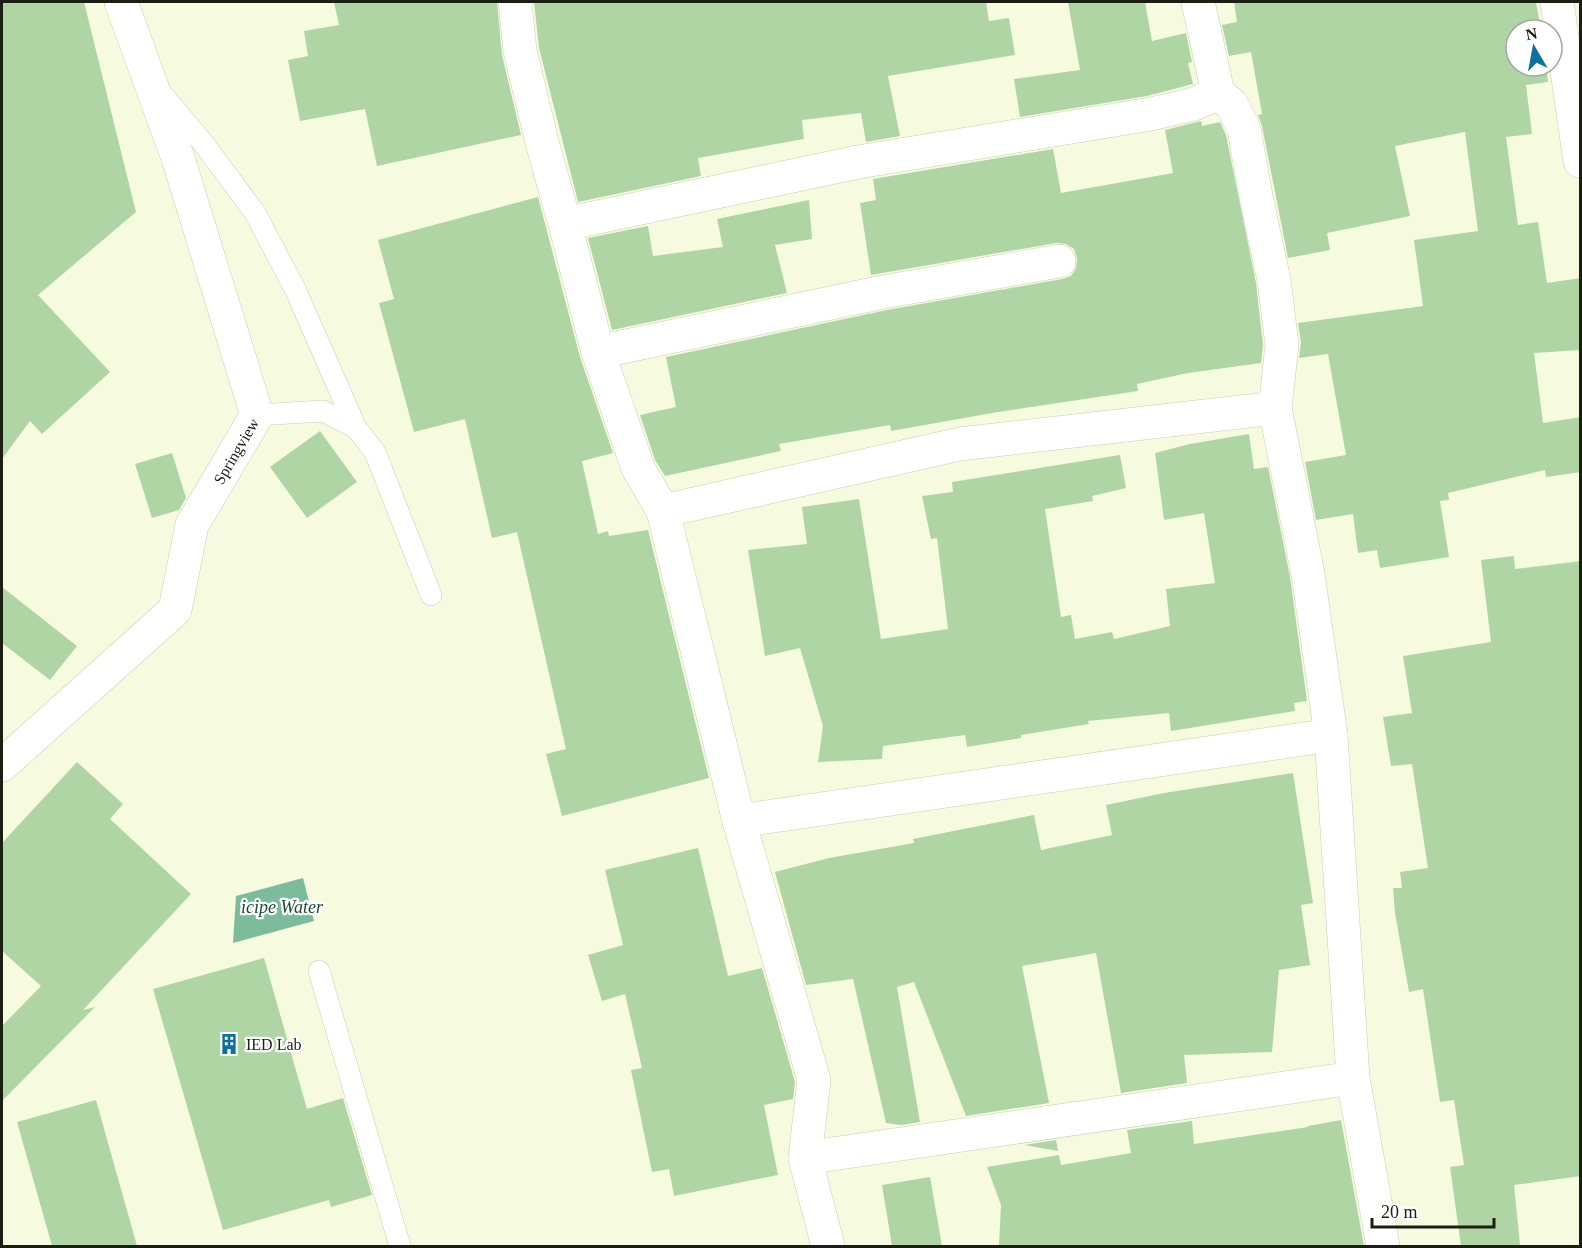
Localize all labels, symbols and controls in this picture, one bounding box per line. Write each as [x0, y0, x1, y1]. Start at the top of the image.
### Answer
north arrow [1504, 18, 1564, 78]
text: N [1524, 24, 1539, 43]
street label: Springview [210, 415, 263, 487]
water label: icipe Water [241, 897, 324, 917]
building icon: IED Lab [217, 1032, 241, 1056]
place label: IED Lab [246, 1036, 302, 1053]
scale bar [1372, 1191, 1494, 1229]
text: 20 m [1381, 1202, 1418, 1222]

